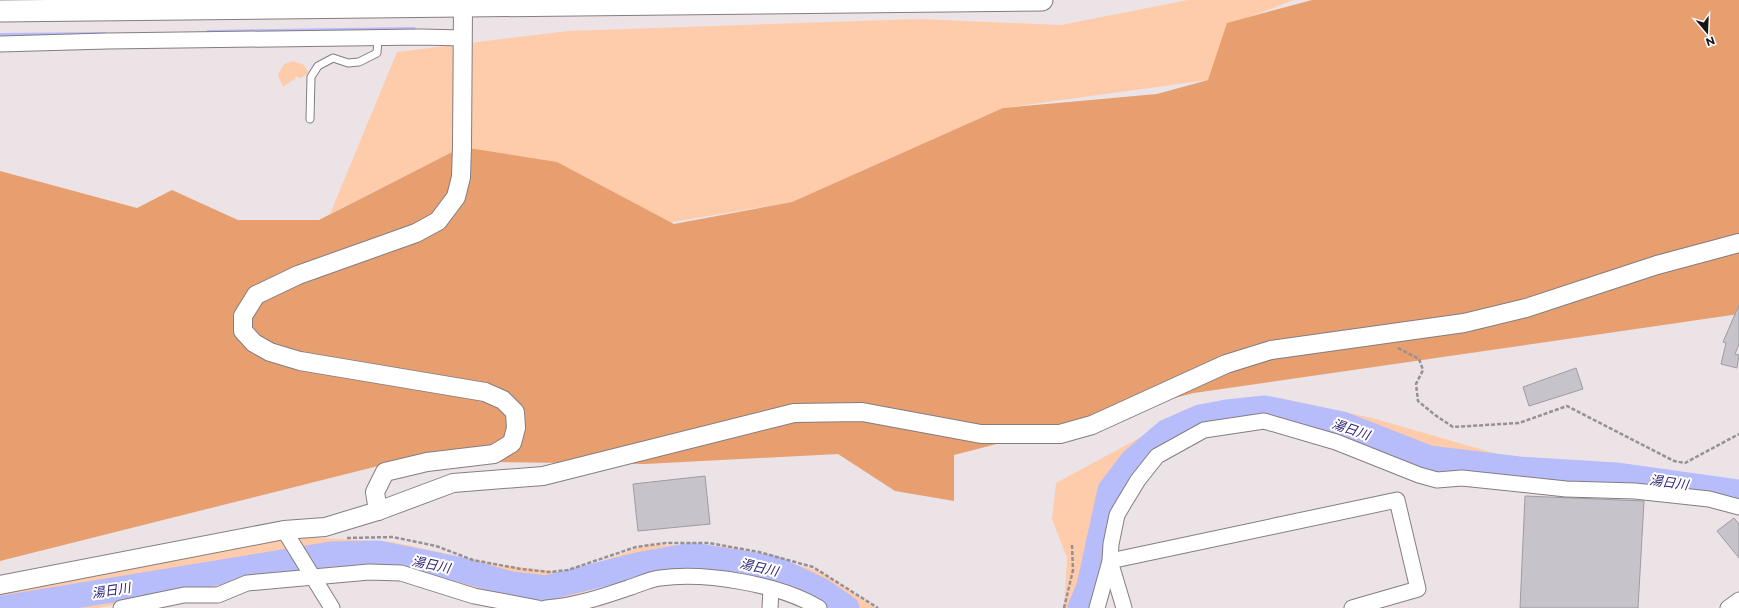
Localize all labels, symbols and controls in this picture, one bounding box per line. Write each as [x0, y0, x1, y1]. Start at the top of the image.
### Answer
north arrow [1687, 12, 1727, 52]
text: N [1704, 33, 1717, 50]
water label: 湯日川 [1330, 415, 1374, 444]
water label: 湯日川 [1649, 471, 1691, 493]
water label: 湯日川 [410, 552, 454, 576]
water label: 湯日川 [738, 555, 782, 580]
water label: 湯日川 [90, 579, 133, 601]

